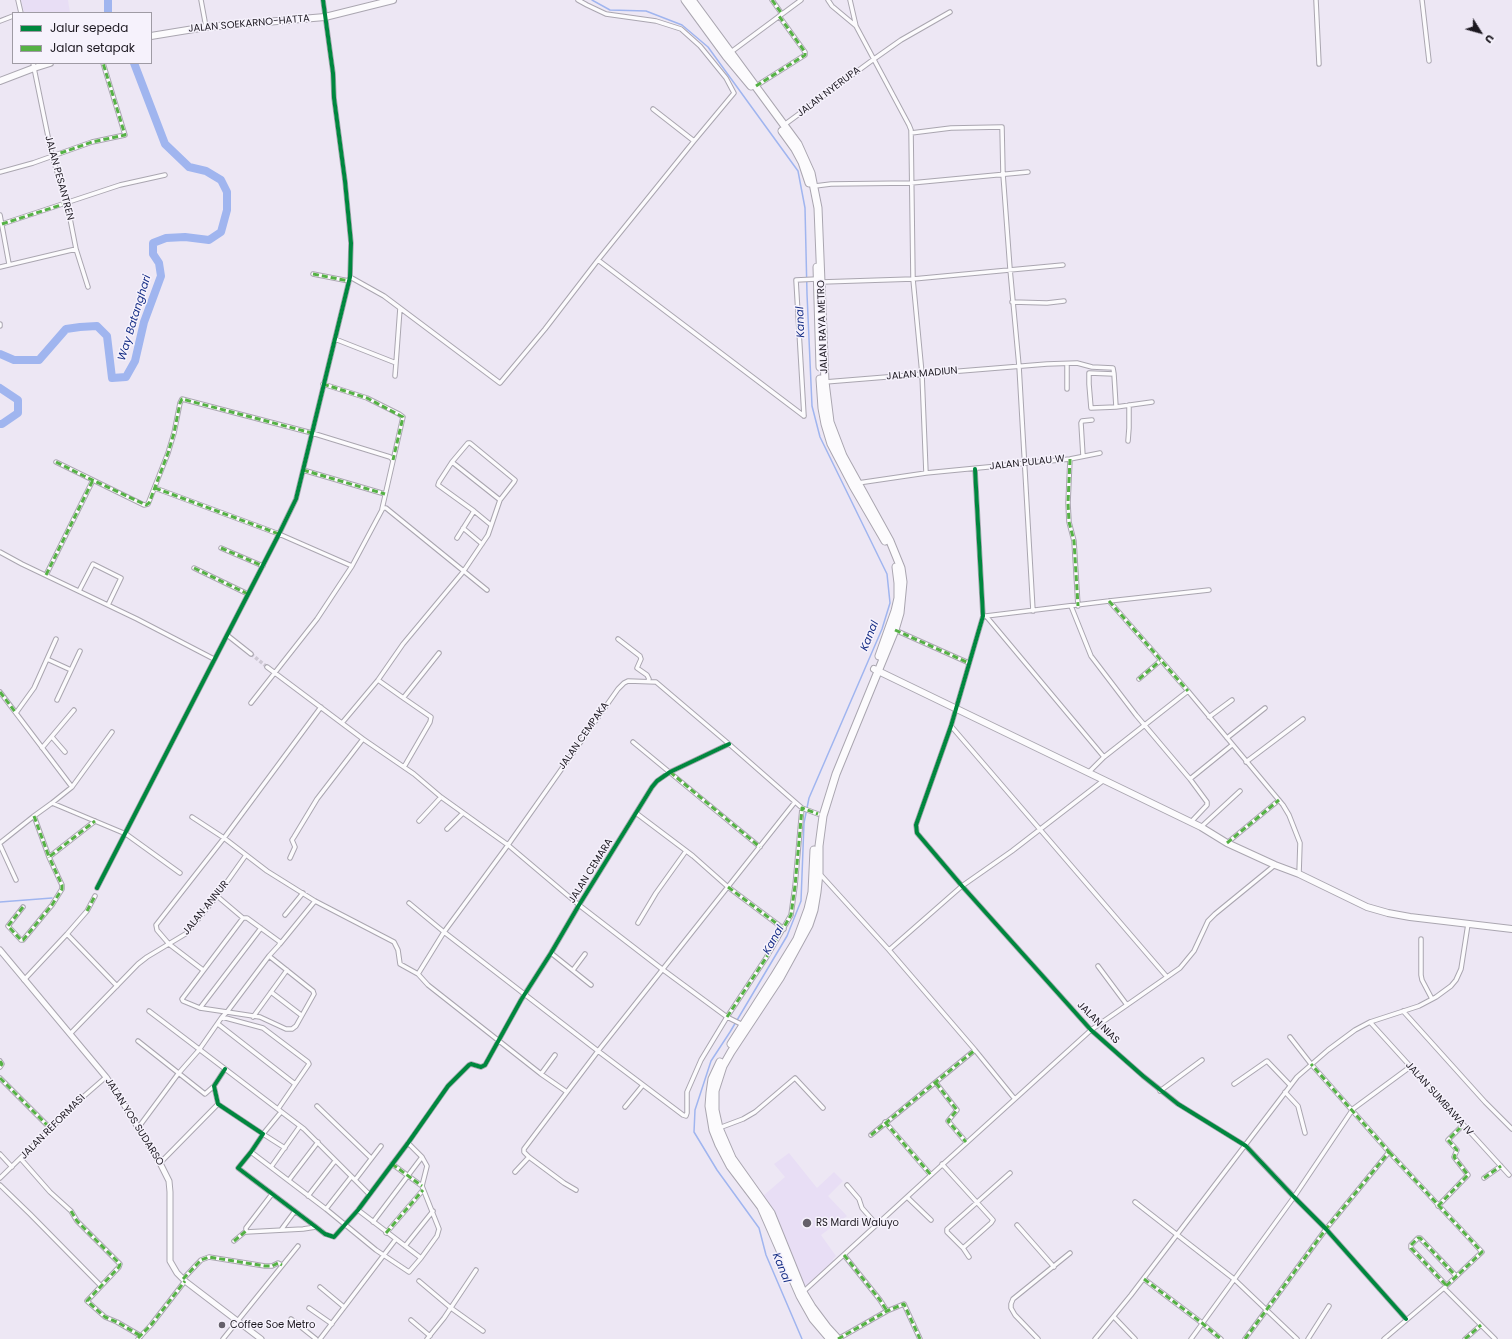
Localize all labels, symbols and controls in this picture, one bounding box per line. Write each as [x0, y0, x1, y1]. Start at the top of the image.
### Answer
legend [12, 12, 152, 64]
north arrow [1460, 12, 1500, 52]
street label: JALAN SOEKARNO-HATTA [188, 13, 310, 35]
text: Jalur sepeda [50, 19, 128, 36]
text: U [1481, 31, 1498, 47]
text: Jalan setapak [50, 39, 135, 56]
street label: JALAN NYERUPA [795, 64, 863, 120]
street label: JALAN PESANTREN [42, 134, 76, 222]
water label: Way Batanghari [116, 274, 154, 362]
street label: JALAN RAYA METRO [815, 280, 831, 374]
water label: Kanal [794, 306, 808, 338]
street label: JALAN MADIUN [886, 365, 958, 383]
street label: JALAN PULAU W [989, 453, 1065, 473]
water label: Kanal [858, 619, 882, 653]
street label: JALAN CEMPAKA [556, 700, 612, 772]
street label: JALAN CEMARA [566, 837, 616, 905]
street label: JALAN ANNUR [180, 878, 232, 938]
water label: Kanal [761, 923, 787, 957]
street label: JALAN NIAS [1074, 999, 1122, 1047]
street label: JALAN SUMBAWA IV [1403, 1060, 1475, 1138]
street label: JALAN YOS SUDARSO [102, 1076, 166, 1168]
street label: JALAN REFORMASI [18, 1092, 88, 1162]
marker: RS Mardi Waluyo [801, 1217, 813, 1229]
place label: RS Mardi Waluyo [816, 1217, 899, 1229]
water label: Kanal [769, 1251, 793, 1285]
place label: Coffee Soe Metro [230, 1319, 315, 1331]
marker: Coffee Soe Metro [217, 1320, 227, 1330]

